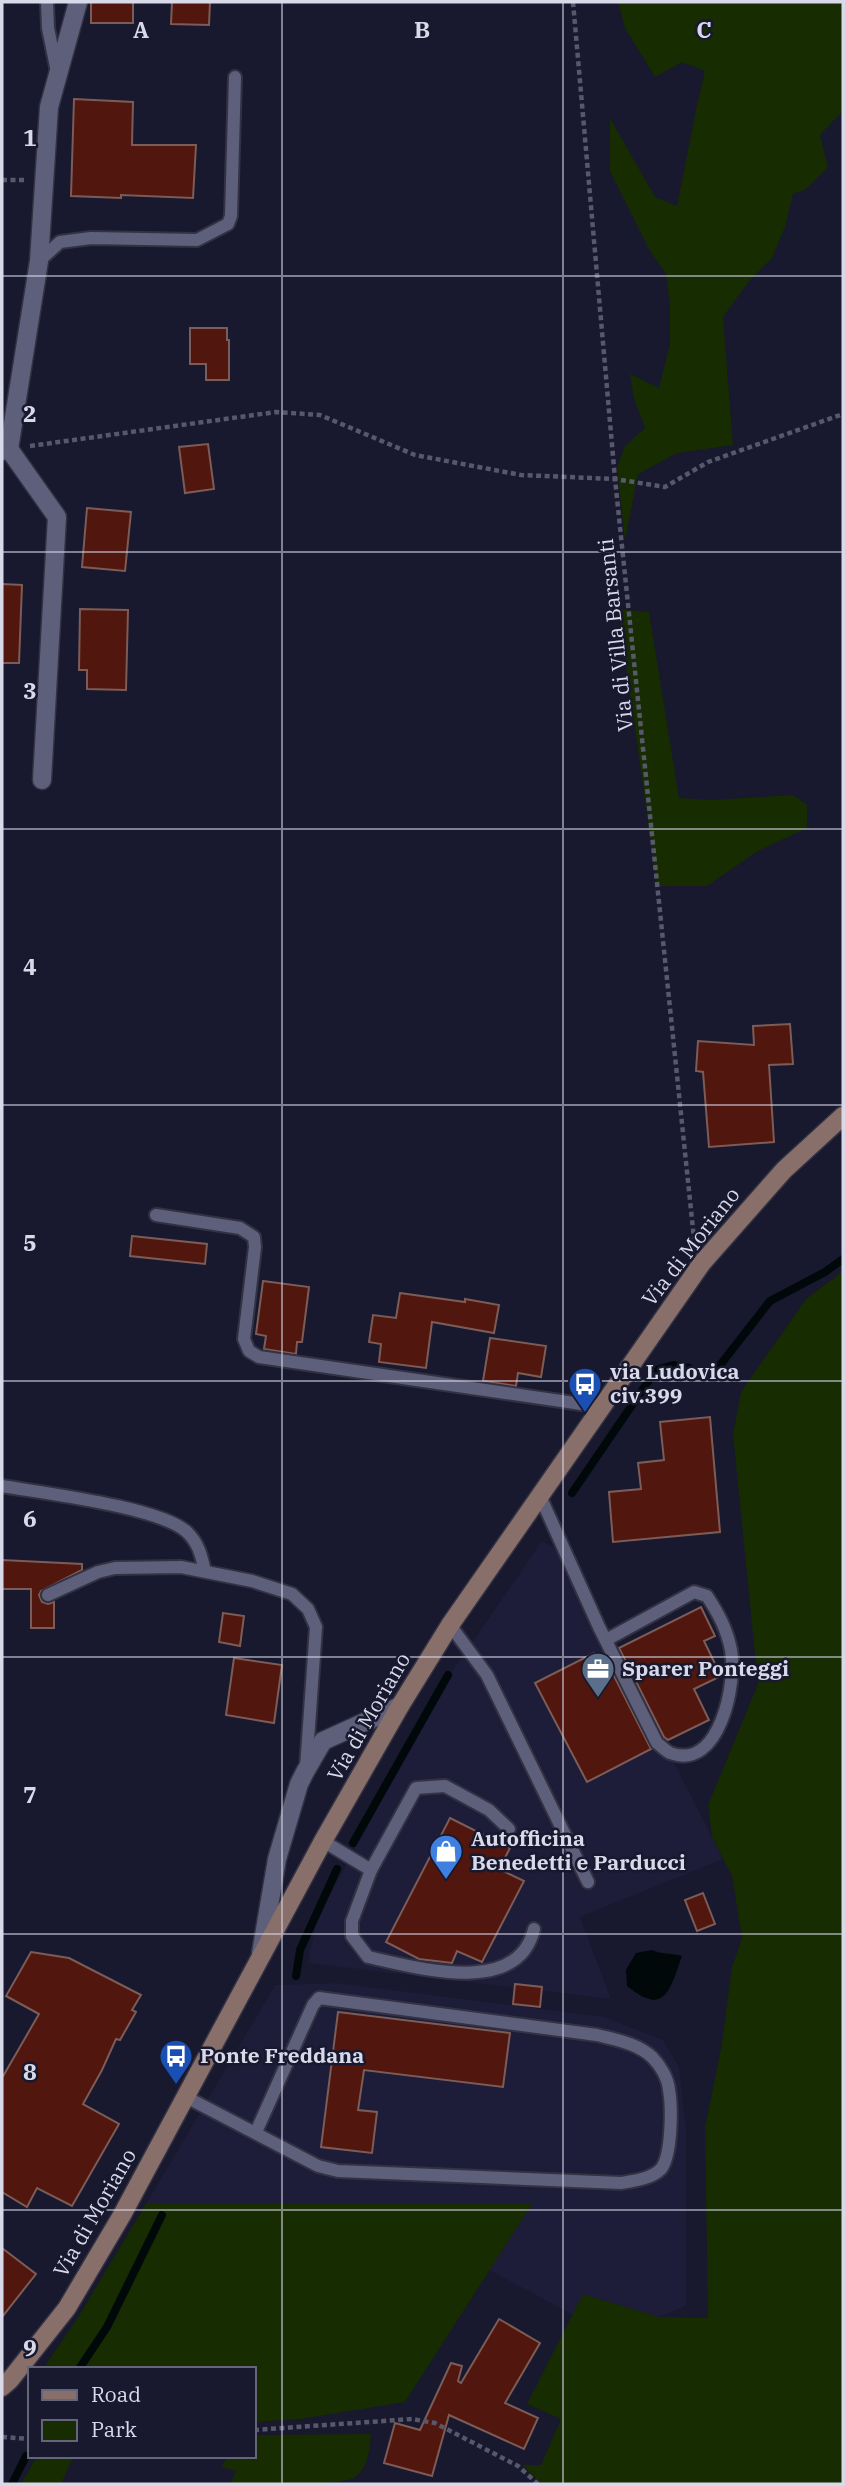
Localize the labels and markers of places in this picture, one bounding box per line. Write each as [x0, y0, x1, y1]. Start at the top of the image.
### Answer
place label: via Ludovica civ.399 [610, 1357, 739, 1409]
bus stop icon: via Ludovica civ.399 [566, 1365, 604, 1414]
office icon: Sparer Ponteggi [579, 1650, 617, 1699]
place label: Sparer Ponteggi [622, 1654, 789, 1682]
place label: Autofficina Benedetti e Parducci [471, 1824, 686, 1876]
shop icon: Autofficina Benedetti e Parducci [427, 1832, 465, 1881]
bus stop icon: Ponte Freddana [157, 2037, 195, 2086]
place label: Ponte Freddana [200, 2041, 364, 2069]

